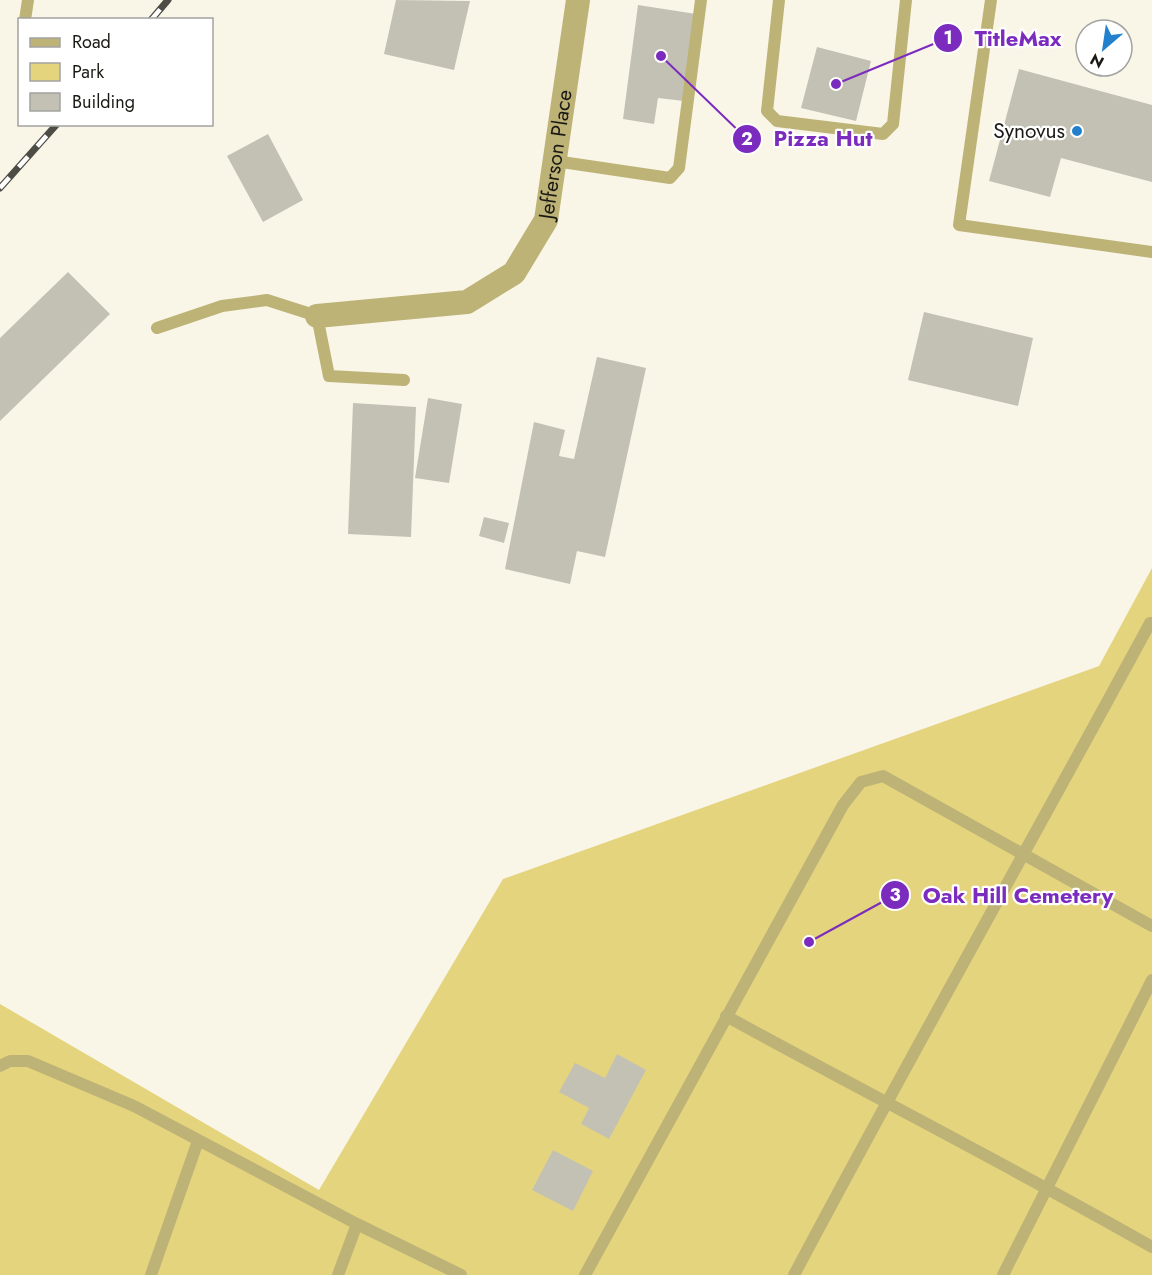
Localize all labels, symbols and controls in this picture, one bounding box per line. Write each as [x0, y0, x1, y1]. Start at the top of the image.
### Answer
legend [18, 18, 213, 126]
callout: TitleMax [933, 18, 1074, 58]
north arrow [1074, 18, 1134, 78]
text: TitleMax [974, 22, 1062, 54]
text: 1 [943, 25, 953, 51]
text: Road [72, 29, 111, 55]
text: N [1086, 48, 1108, 74]
text: Park [72, 59, 104, 85]
street label: Jefferson Place [531, 88, 580, 224]
text: Building [72, 89, 135, 115]
place label: Synovus [993, 116, 1065, 146]
callout: Pizza Hut [732, 119, 884, 159]
text: Pizza Hut [774, 122, 872, 154]
marker: Synovus [1070, 124, 1084, 138]
text: 2 [741, 126, 753, 152]
callout: Oak Hill Cemetery [880, 875, 1125, 915]
text: Oak Hill Cemetery [923, 879, 1114, 911]
text: 3 [889, 882, 901, 908]

